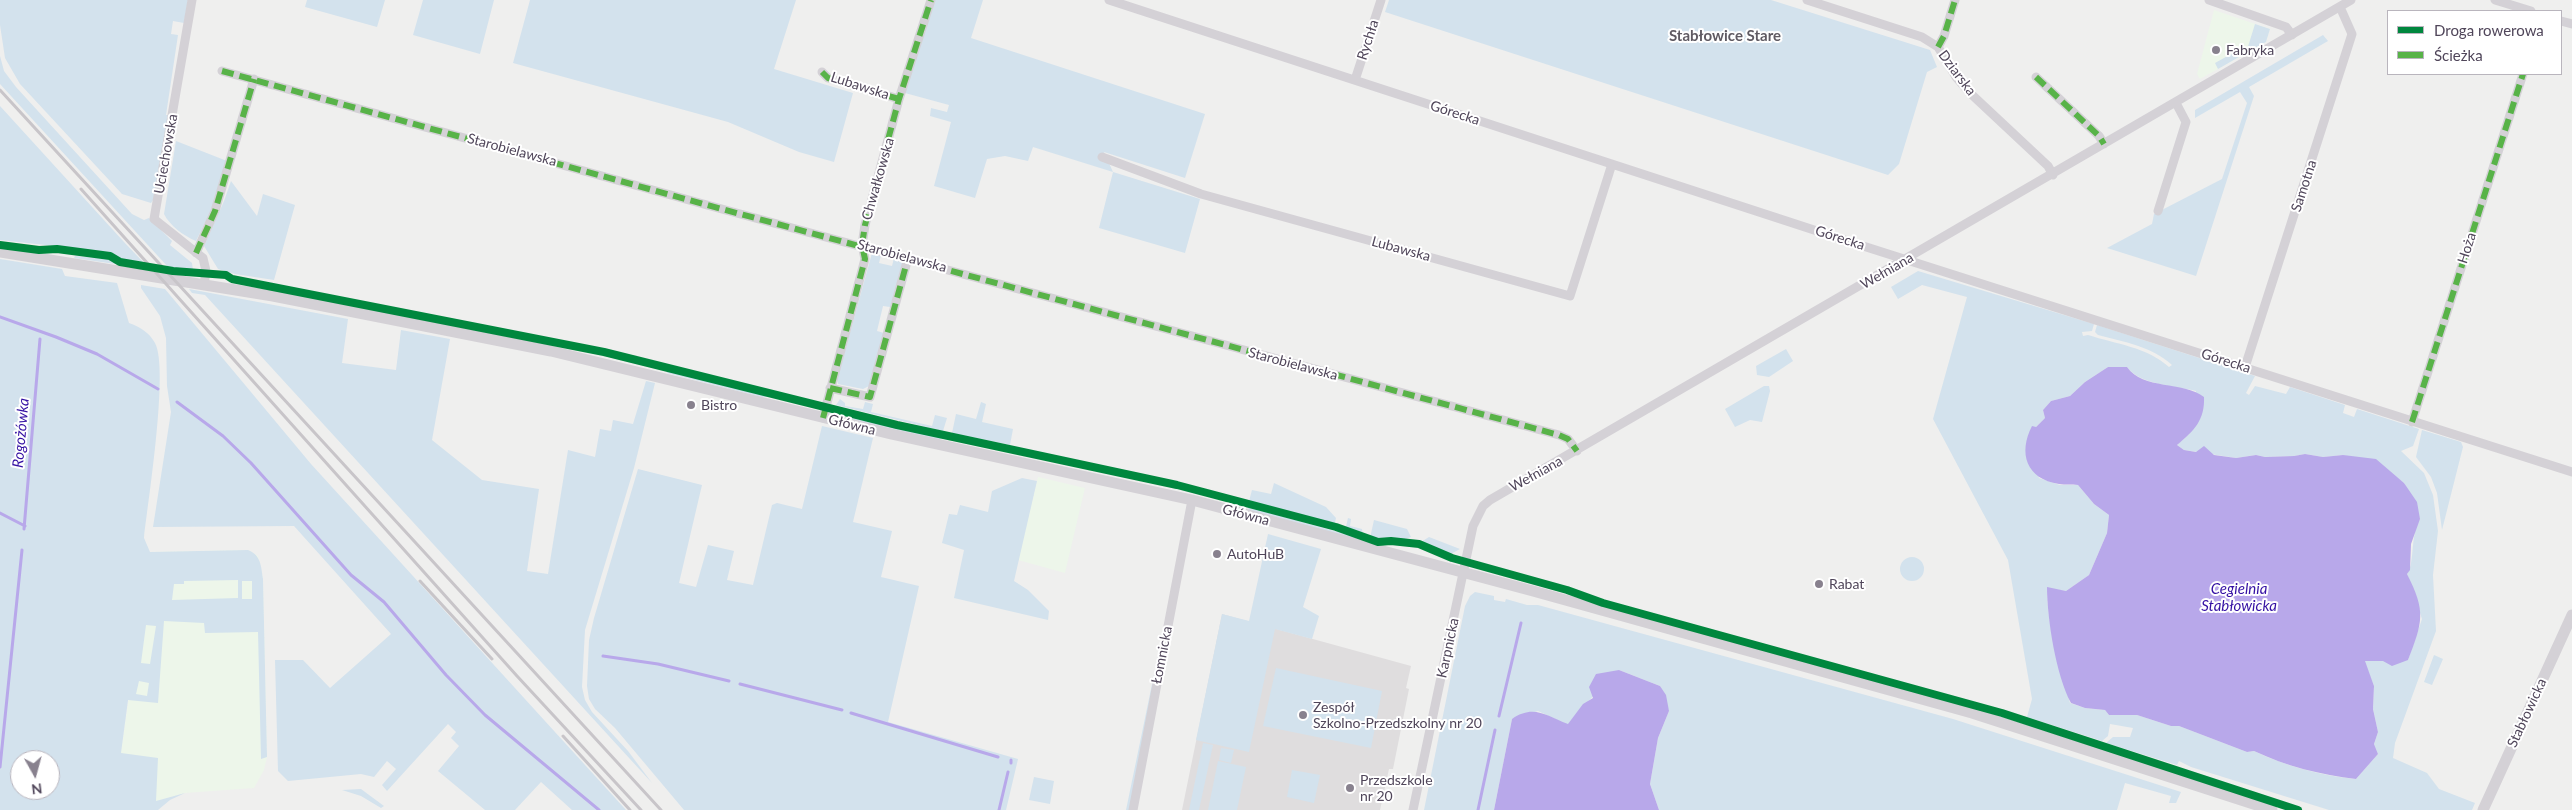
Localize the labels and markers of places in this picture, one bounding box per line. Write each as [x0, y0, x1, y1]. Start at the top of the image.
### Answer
place label: Fabryka [2226, 42, 2274, 58]
marker: Fabryka [2210, 44, 2222, 56]
place label: Bistro [701, 397, 737, 413]
marker: Bistro [685, 399, 697, 411]
place label: AutoHuB [1227, 546, 1284, 562]
marker: AutoHuB [1211, 548, 1223, 560]
place label: Rabat [1829, 576, 1864, 592]
marker: Rabat [1813, 578, 1825, 590]
place label: Zespół Szkolno-Przedszkolny nr 20 [1313, 699, 1482, 732]
marker: Zespół Szkolno-Przedszkolny nr 20 [1297, 709, 1309, 721]
place label: Przedszkole nr 20 [1360, 772, 1433, 804]
marker: Przedszkole nr 20 [1344, 782, 1356, 794]

